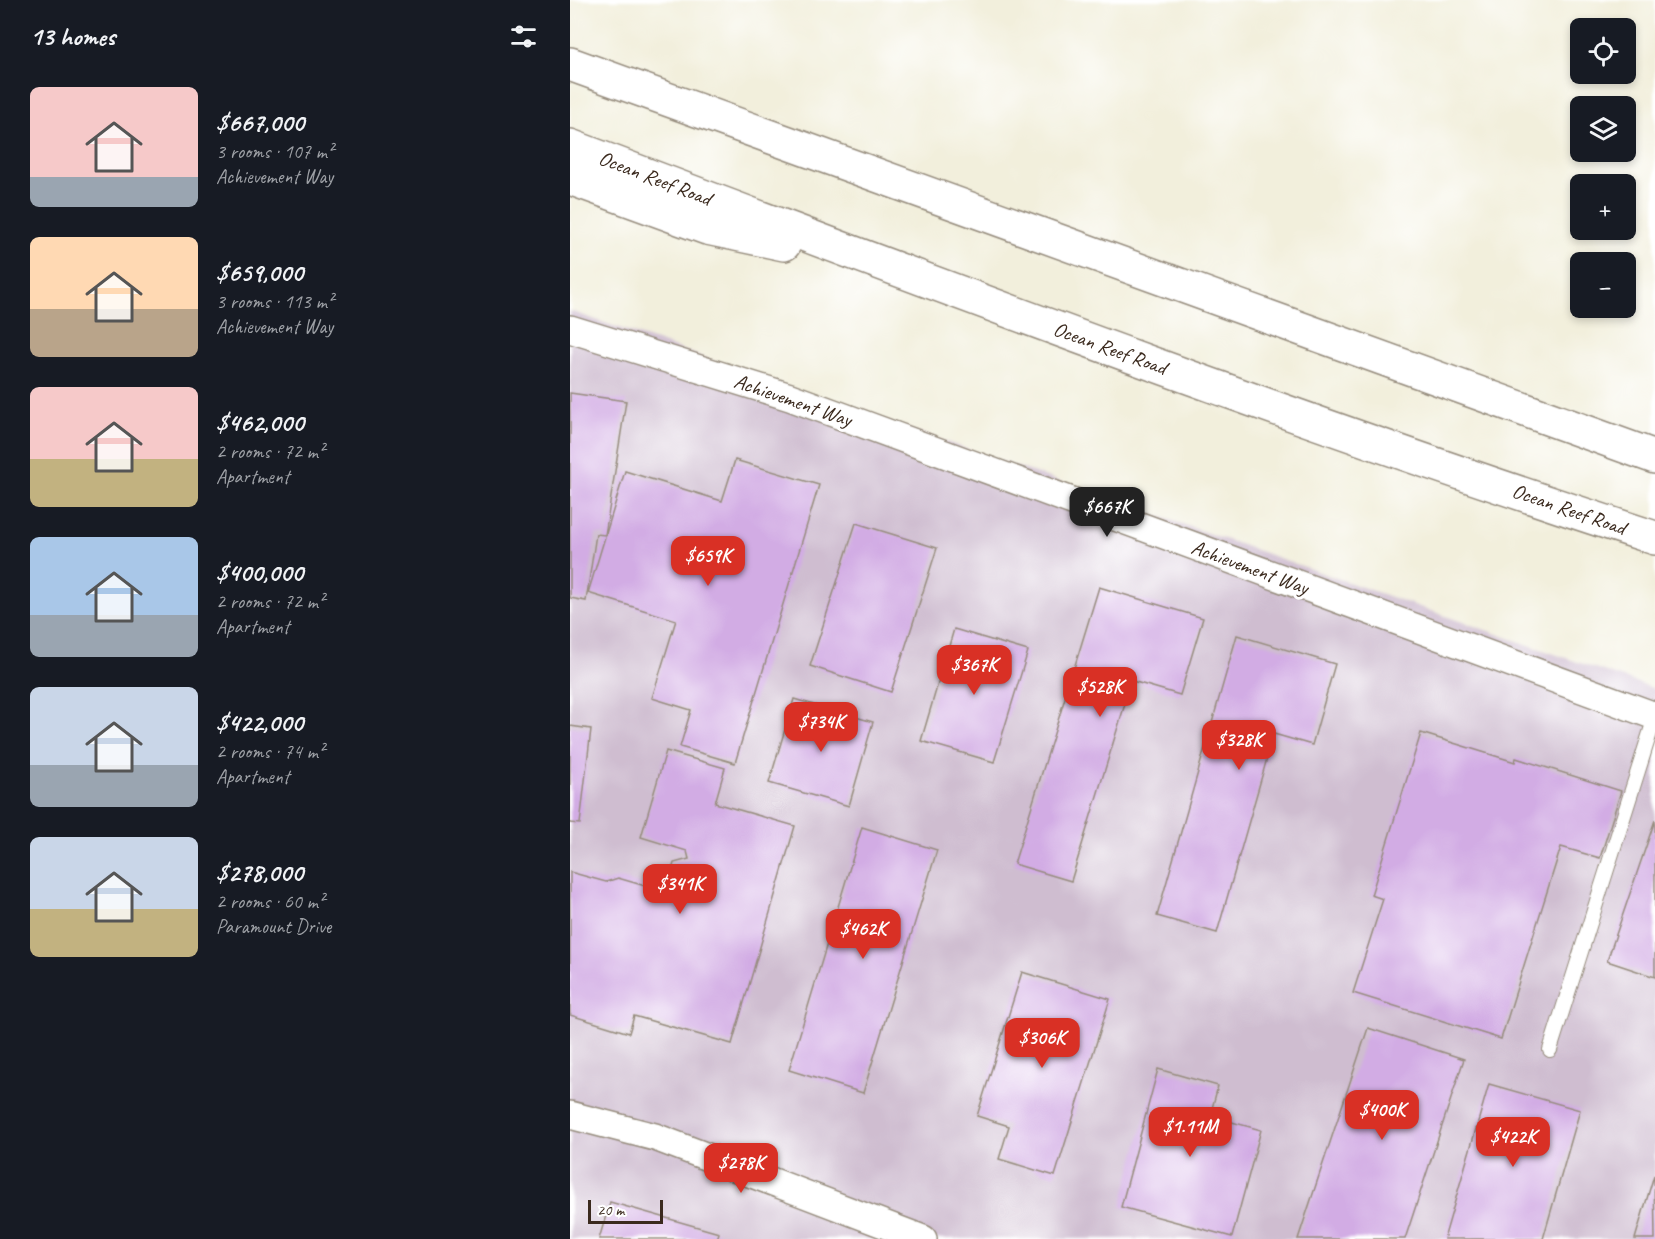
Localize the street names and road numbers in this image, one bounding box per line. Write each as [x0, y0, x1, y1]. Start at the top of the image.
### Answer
street label: Ocean Reef Road [595, 145, 718, 213]
street label: Ocean Reef Road [1050, 316, 1174, 382]
street label: Achievement Way [731, 368, 857, 433]
street label: Ocean Reef Road [1509, 477, 1633, 542]
street label: Achievement Way [1188, 534, 1314, 601]

